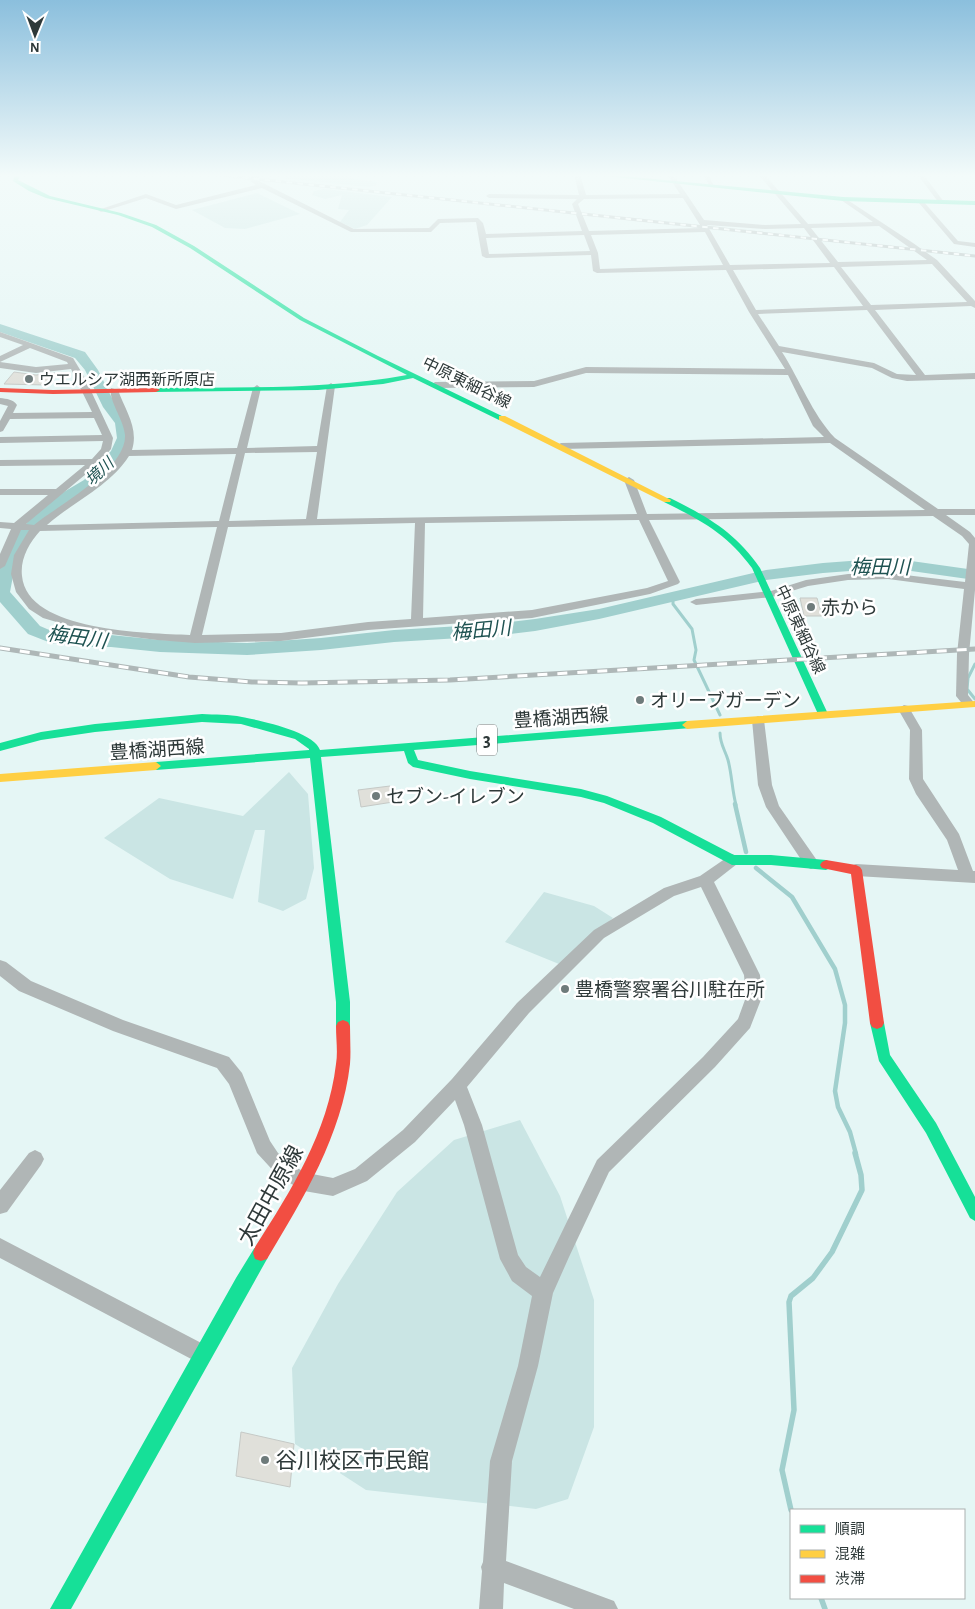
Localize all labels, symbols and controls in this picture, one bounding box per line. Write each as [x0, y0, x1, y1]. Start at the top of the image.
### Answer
north arrow [10, 10, 60, 60]
text: N [30, 40, 40, 54]
street label: 中原東細谷線 [420, 354, 514, 411]
place label: ウエルシア湖西新所原店 [39, 371, 215, 388]
marker: ウエルシア湖西新所原店 [23, 373, 35, 385]
water label: 境川 [82, 453, 118, 488]
water label: 梅田川 [850, 557, 912, 578]
street label: 中原東細谷線 [773, 582, 829, 676]
place label: 赤から [821, 598, 878, 618]
marker: 赤から [805, 601, 817, 613]
water label: 梅田川 [450, 617, 514, 644]
water label: 梅田川 [46, 623, 110, 652]
place label: オリーブガーデン [650, 690, 801, 711]
marker: オリーブガーデン [634, 694, 646, 706]
street label: 豊橋湖西線 [513, 704, 609, 731]
road number: 3 [477, 724, 497, 756]
street label: 豊橋湖西線 [109, 736, 205, 763]
place label: セブン-イレブン [386, 786, 525, 807]
marker: セブン-イレブン [370, 790, 382, 802]
place label: 豊橋警察署谷川駐在所 [575, 979, 765, 1000]
marker: 豊橋警察署谷川駐在所 [559, 983, 571, 995]
street label: 太田中原線 [234, 1142, 307, 1249]
place label: 谷川校区市民館 [275, 1449, 429, 1472]
marker: 谷川校区市民館 [259, 1454, 271, 1466]
legend [790, 1509, 965, 1599]
text: 順調 [835, 1522, 865, 1537]
text: 混雑 [835, 1546, 865, 1562]
text: 渋滞 [835, 1571, 865, 1587]

